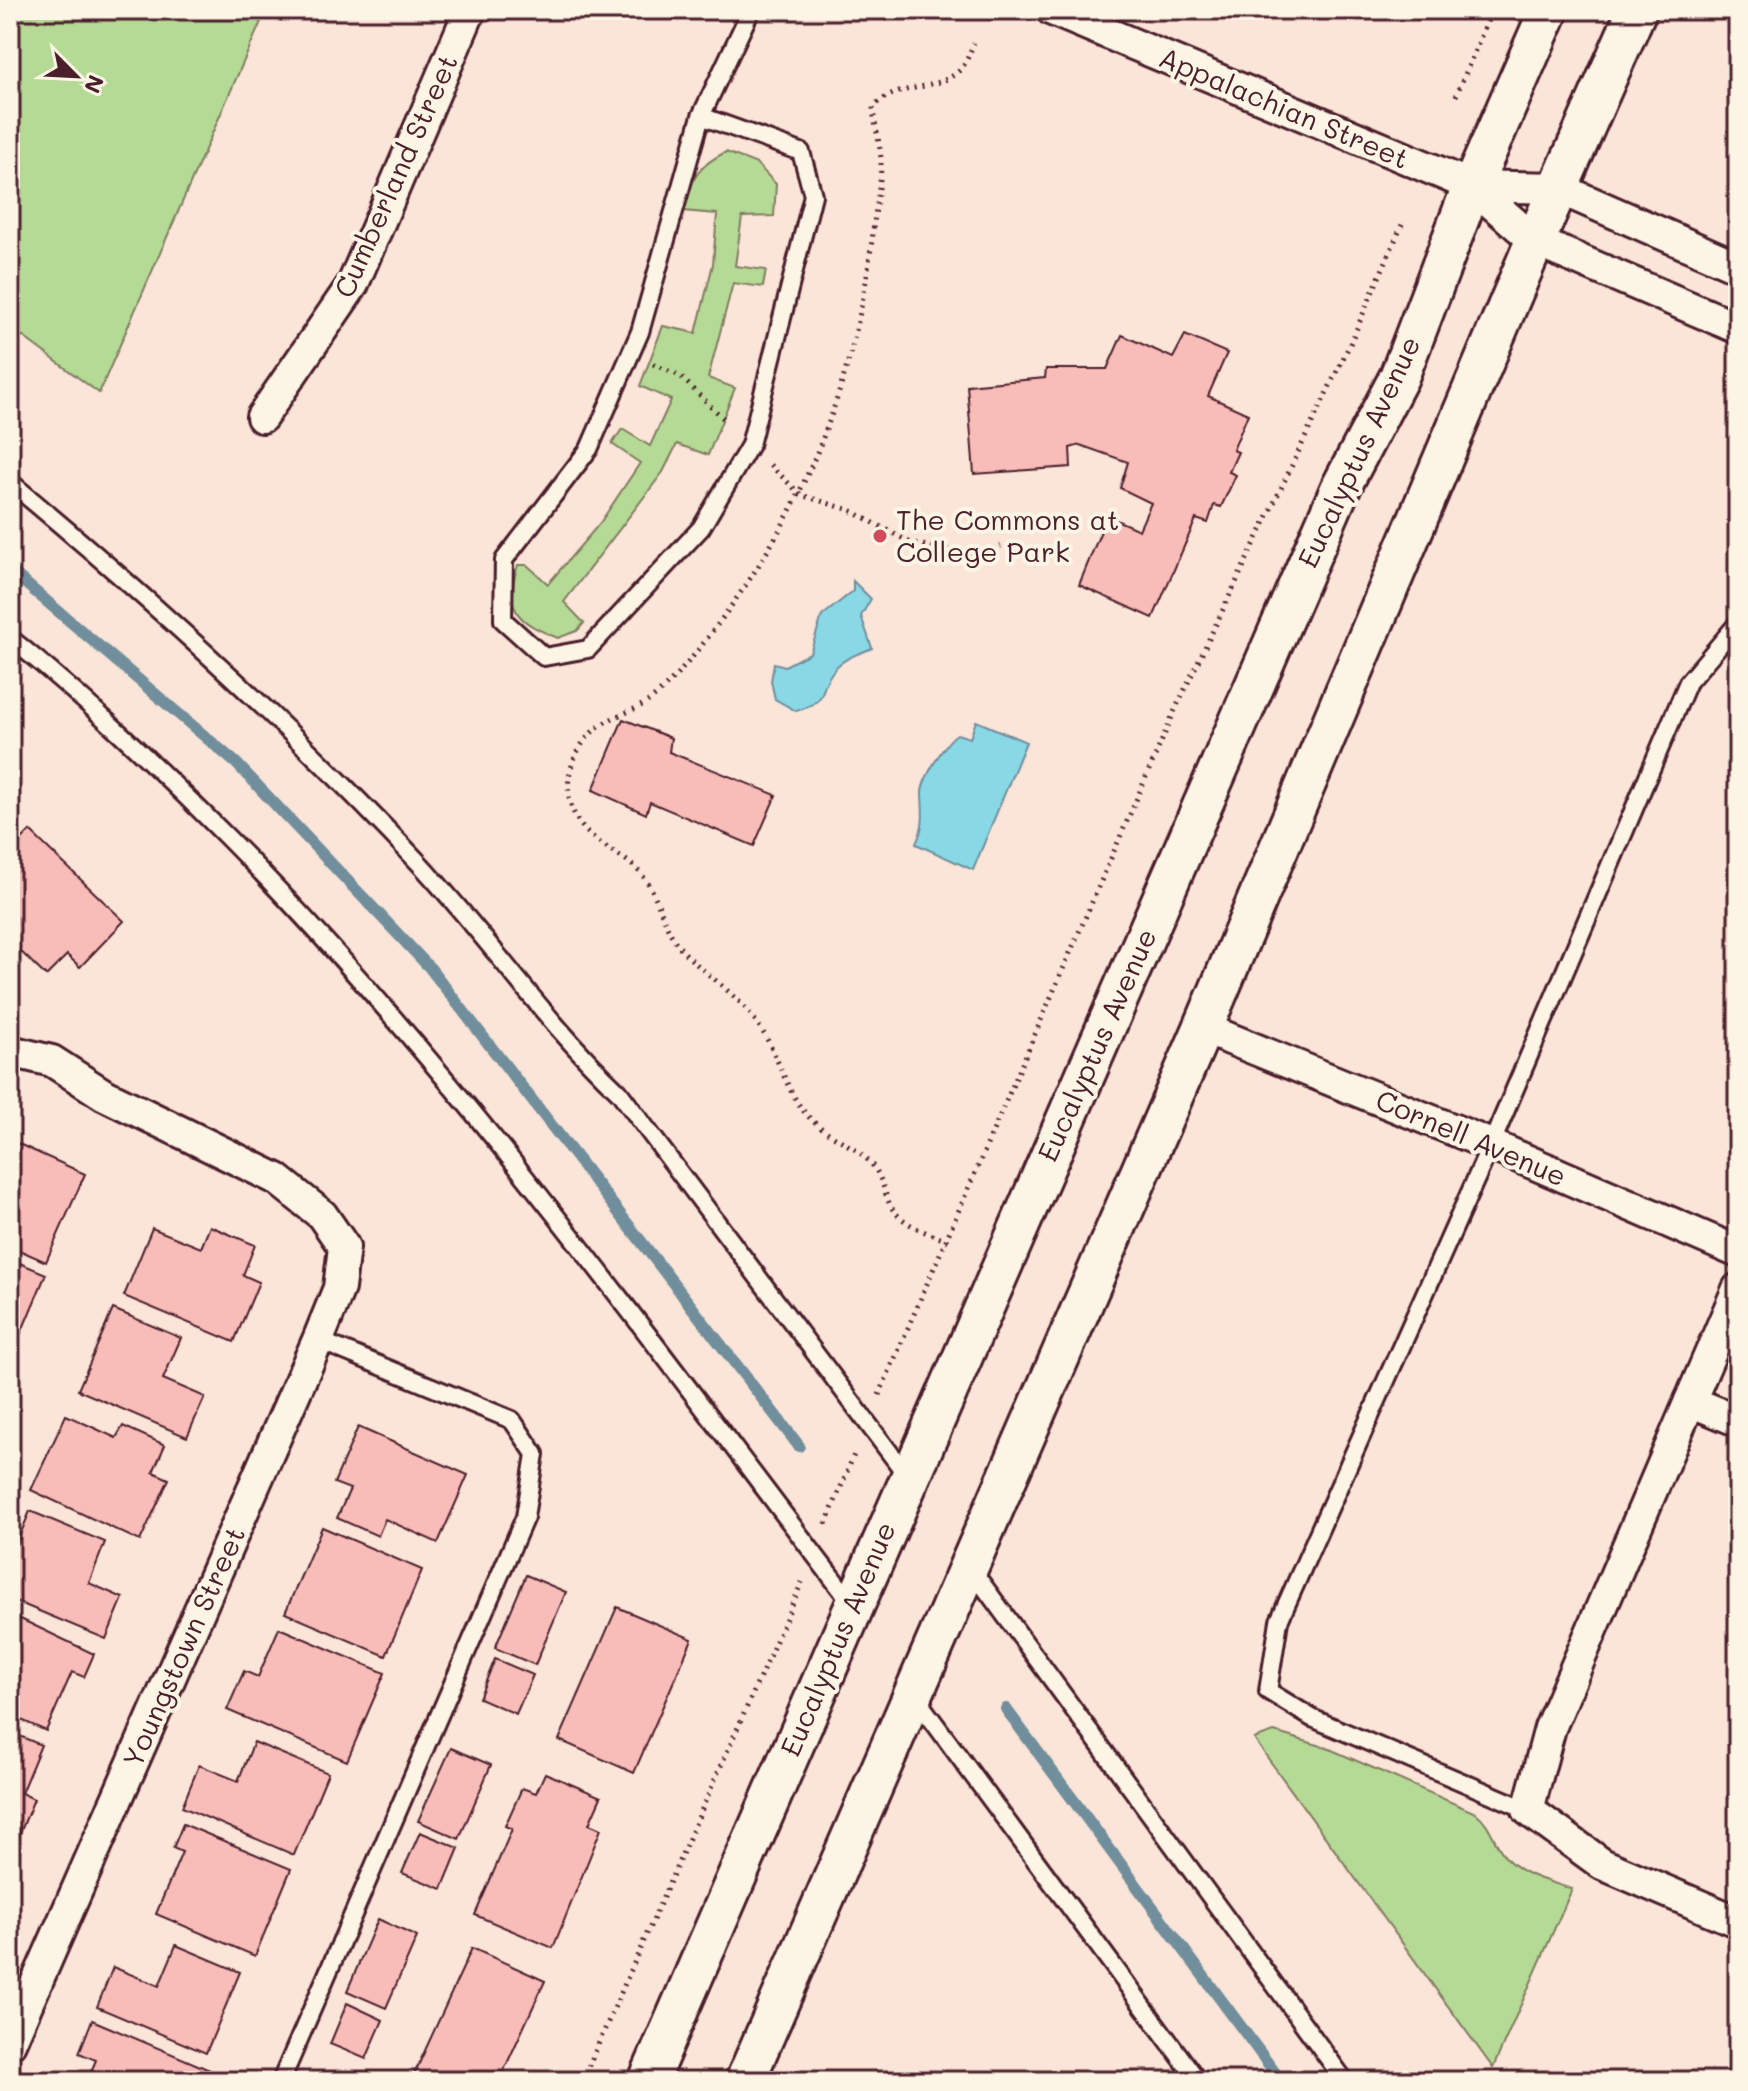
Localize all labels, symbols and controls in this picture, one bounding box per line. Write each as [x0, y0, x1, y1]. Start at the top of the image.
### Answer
north arrow [36, 36, 116, 116]
street label: Appalachian Street [1154, 38, 1415, 176]
street label: Cumberland Street [325, 48, 465, 303]
text: N [78, 71, 111, 98]
street label: Eucalyptus Avenue [1289, 330, 1428, 573]
place label: The Commons at College Park [896, 501, 1119, 569]
marker: The Commons at College Park [871, 527, 889, 545]
street label: Eucalyptus Avenue [1029, 922, 1164, 1167]
street label: Cornell Avenue [1371, 1081, 1572, 1193]
street label: Eucalyptus Avenue [771, 1516, 903, 1761]
street label: Youngstown Street [114, 1521, 252, 1773]

